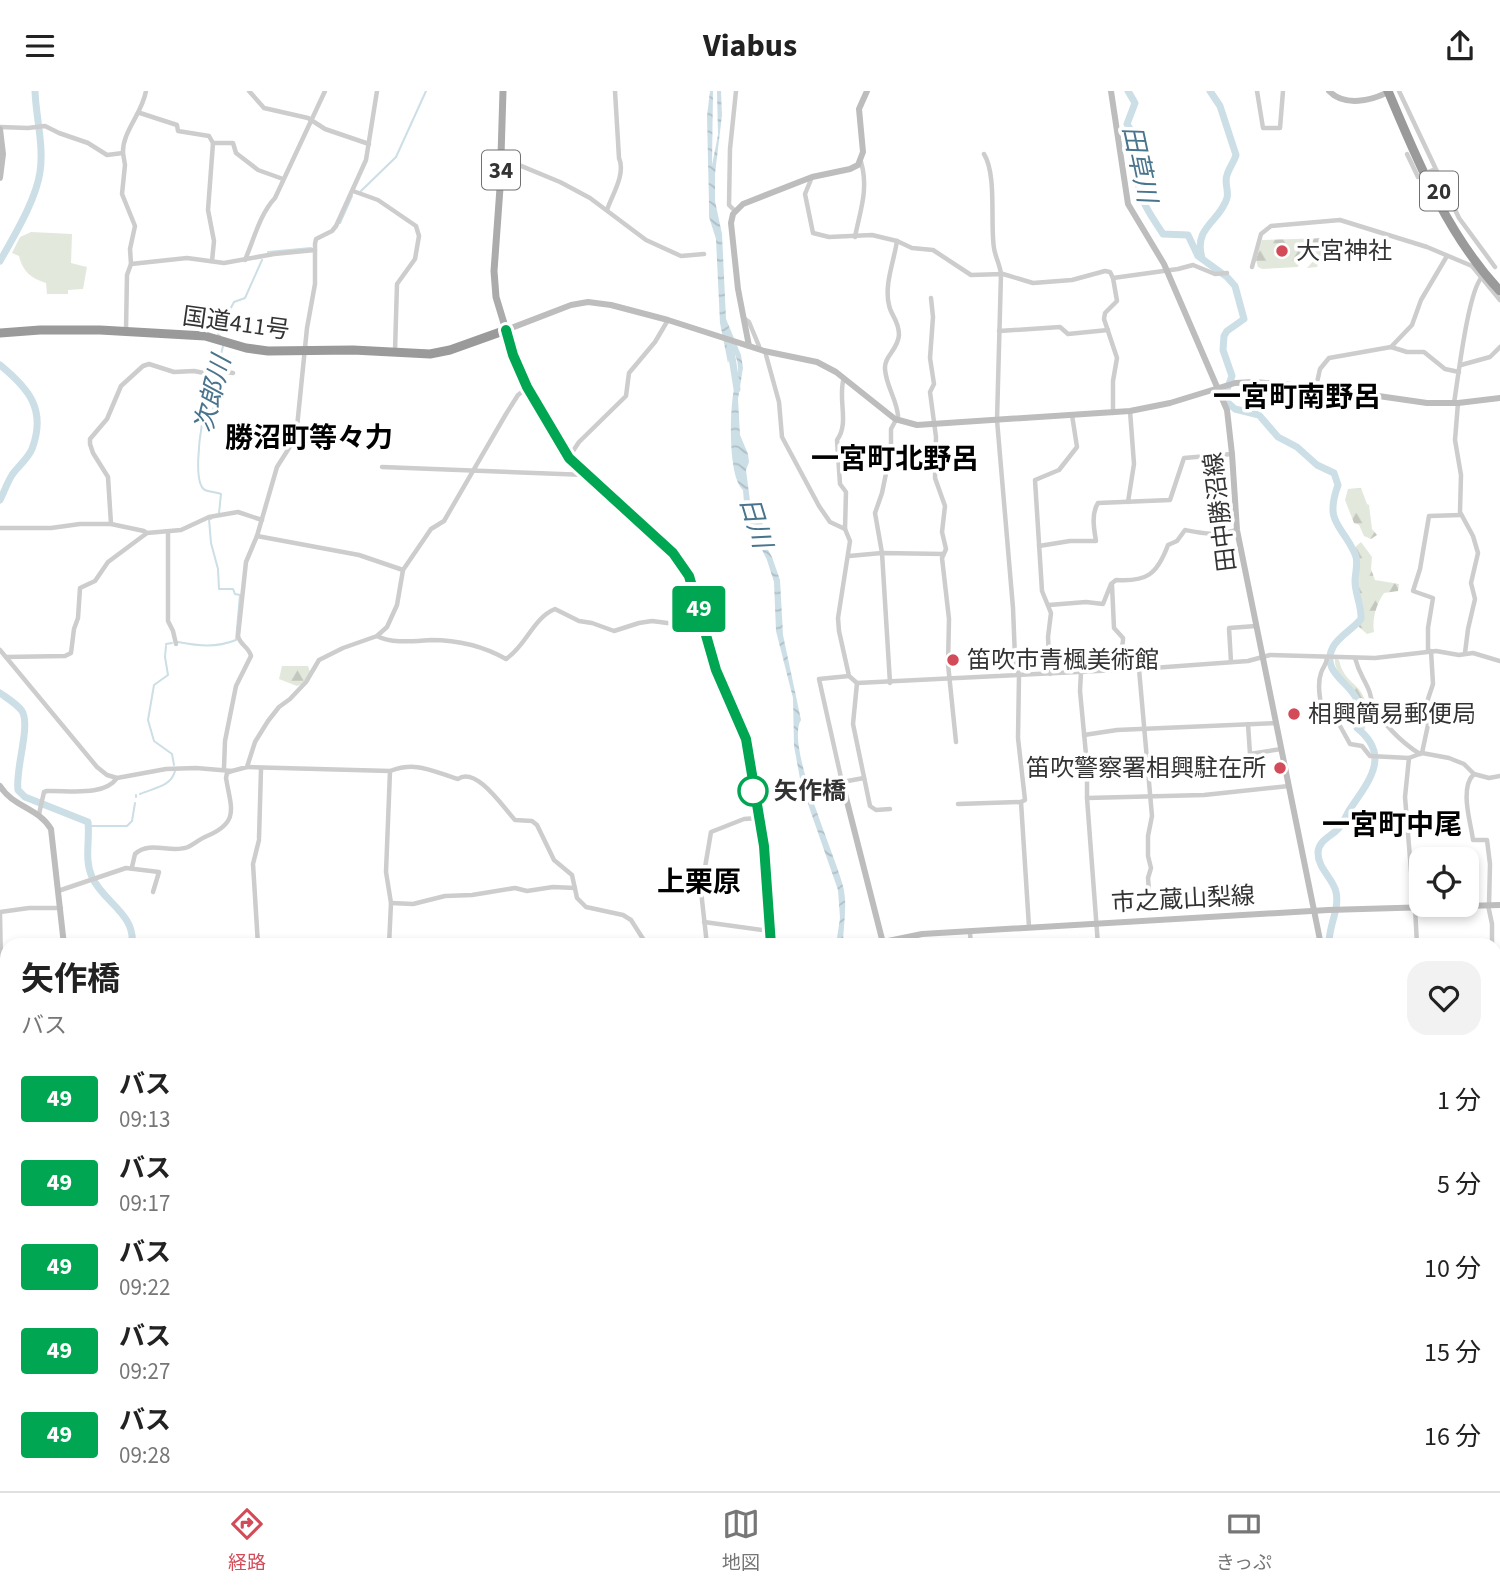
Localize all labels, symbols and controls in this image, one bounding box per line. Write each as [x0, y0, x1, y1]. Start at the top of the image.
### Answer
text: Viabus [703, 23, 797, 69]
icon: menu [21, 27, 59, 65]
icon: share [1441, 27, 1479, 65]
water label: 田草川 [1113, 122, 1166, 209]
road number: 34 [482, 151, 520, 190]
road number: 20 [1420, 171, 1458, 211]
place label: 大宮神社 [1296, 234, 1392, 269]
marker: 大宮神社 [1274, 243, 1290, 259]
street label: 国道411号 [180, 299, 292, 348]
water label: 次郎川 [185, 349, 241, 436]
district label: 一宮町南野呂 [1213, 377, 1381, 417]
district label: 勝沼町等々力 [225, 418, 393, 458]
district label: 一宮町北野呂 [811, 439, 979, 479]
street label: 田中勝沼線 [1196, 450, 1245, 574]
water label: 日川 [730, 492, 782, 555]
line badge: 49 [668, 586, 730, 632]
text: 49 [686, 591, 712, 626]
place label: 笛吹市青楓美術館 [967, 643, 1159, 678]
marker: 笛吹市青楓美術館 [945, 652, 961, 668]
place label: 相興簡易郵便局 [1308, 697, 1476, 732]
marker: 相興簡易郵便局 [1286, 706, 1302, 722]
place label: 笛吹警察署相興駐在所 [1026, 751, 1266, 786]
marker: 笛吹警察署相興駐在所 [1272, 760, 1288, 776]
place label: 矢作橋 [774, 774, 846, 809]
marker: 矢作橋 [738, 776, 768, 806]
district label: 一宮町中尾 [1322, 805, 1462, 845]
map controls [1409, 847, 1479, 917]
button: locate [1409, 847, 1479, 917]
district label: 上栗原 [657, 862, 741, 902]
street label: 市之蔵山梨線 [1110, 878, 1256, 921]
text: 矢作橋 [21, 956, 120, 1003]
button: heart [1407, 961, 1481, 1035]
text: バス [21, 1009, 67, 1042]
text: バス [119, 1066, 171, 1103]
text: 49 [47, 1081, 72, 1116]
text: 1 分 [1437, 1082, 1481, 1119]
text: 09:13 [119, 1103, 170, 1136]
text: バス [119, 1150, 171, 1187]
text: 49 [47, 1165, 72, 1200]
text: 5 分 [1437, 1166, 1481, 1203]
text: 09:17 [119, 1187, 170, 1220]
text: バス [119, 1234, 171, 1271]
text: 49 [47, 1249, 72, 1284]
text: 10 分 [1424, 1250, 1481, 1287]
text: 09:22 [119, 1271, 170, 1304]
text: バス [119, 1318, 171, 1355]
text: 49 [47, 1333, 72, 1368]
text: 15 分 [1424, 1334, 1481, 1371]
text: 09:27 [119, 1355, 170, 1388]
text: バス [119, 1402, 171, 1439]
text: 49 [47, 1417, 72, 1452]
text: 16 分 [1424, 1418, 1481, 1455]
text: 09:28 [119, 1439, 170, 1472]
tab: 経路 [228, 1505, 266, 1577]
tab: 地図 [722, 1505, 760, 1577]
tab: きっぷ [1216, 1505, 1272, 1577]

